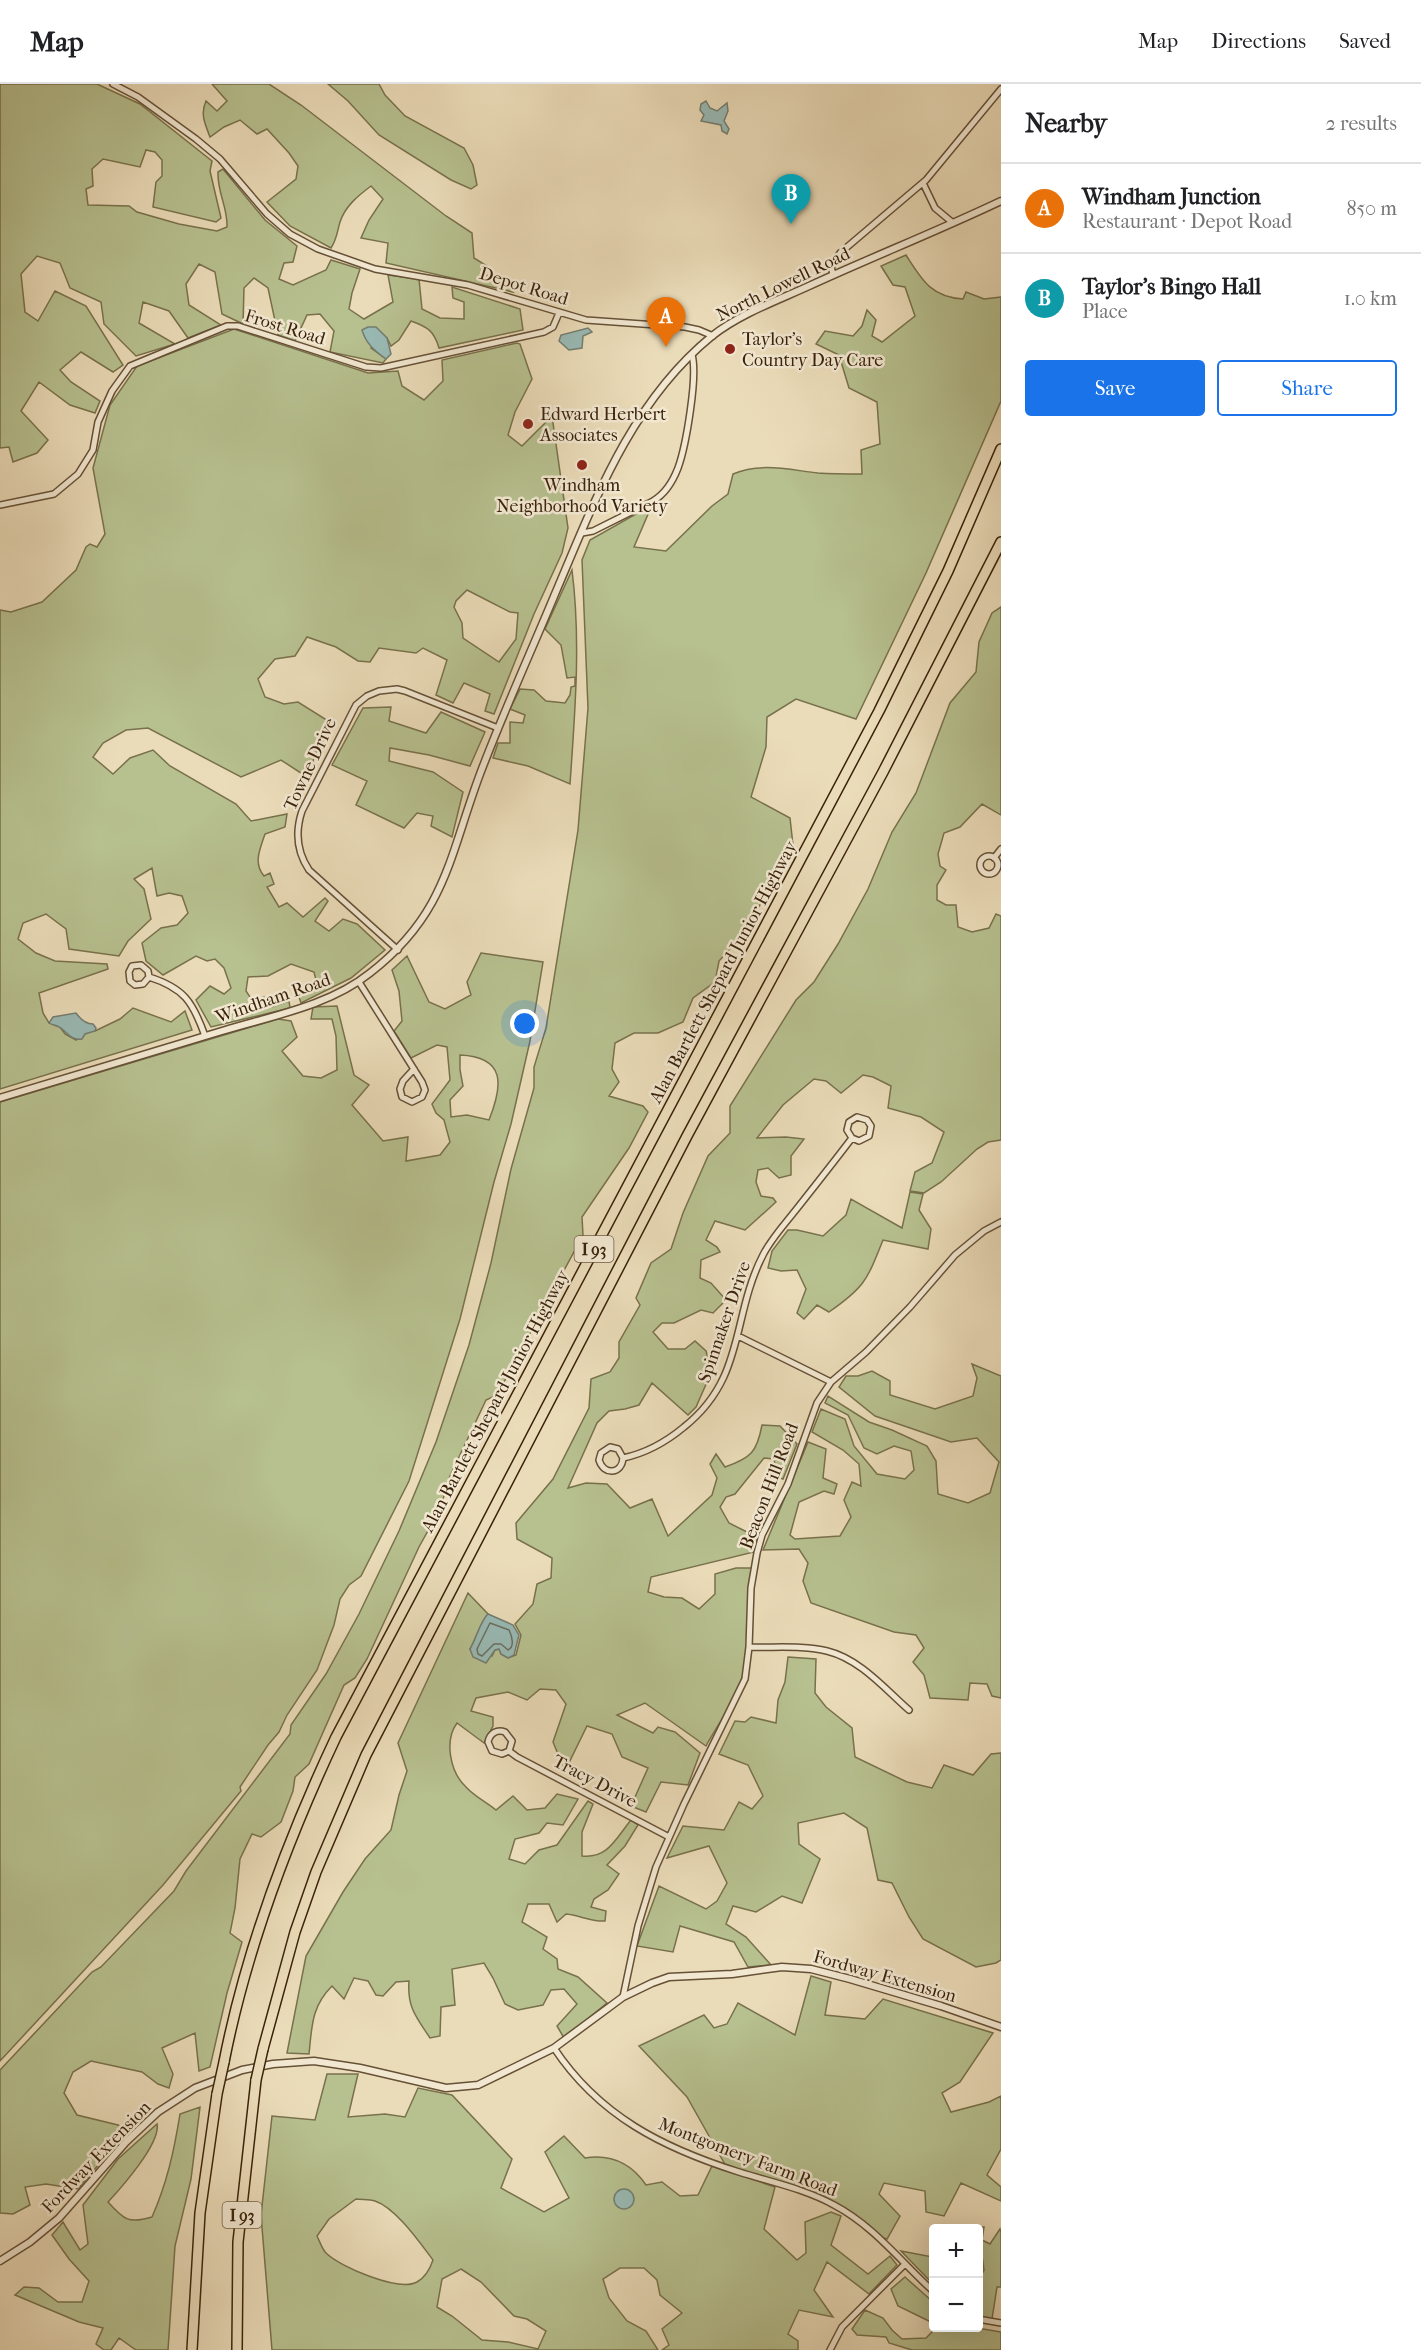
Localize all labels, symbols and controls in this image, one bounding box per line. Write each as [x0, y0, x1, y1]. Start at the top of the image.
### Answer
text: Map [30, 25, 84, 58]
text: Map [1138, 29, 1178, 53]
text: Directions [1211, 29, 1306, 53]
text: Saved [1339, 29, 1391, 53]
text: Nearby [1025, 108, 1107, 139]
text: 2 results [1326, 112, 1397, 135]
pin: B [772, 174, 810, 224]
text: Windham Junction [1082, 184, 1261, 210]
text: A [1038, 197, 1051, 220]
text: 850 m [1346, 197, 1397, 220]
text: Restaurant · Depot Road [1082, 210, 1292, 233]
street label: North Lowell Road [713, 243, 854, 326]
street label: Depot Road [477, 263, 571, 310]
text: Taylor's Bingo Hall [1082, 274, 1261, 300]
text: B [1038, 287, 1051, 310]
text: 1.0 km [1344, 287, 1397, 310]
pin: A [646, 298, 686, 347]
text: Place [1082, 300, 1128, 323]
street label: Frost Road [242, 305, 328, 350]
place label: Taylor's Country Day Care [742, 329, 883, 371]
marker: Taylor's Country Day Care [723, 342, 737, 356]
button: Save [1025, 360, 1205, 416]
button: Share [1217, 360, 1397, 416]
place label: Edward Herbert Associates [539, 404, 667, 446]
marker: Edward Herbert Associates [521, 417, 535, 431]
marker: Windham Neighborhood Variety [575, 458, 589, 472]
place label: Windham Neighborhood Variety [496, 475, 669, 517]
street label: Towne Drive [280, 714, 341, 814]
street label: Alan Bartlett Shepard Junior Highway [645, 836, 802, 1108]
street label: Windham Road [212, 969, 334, 1028]
your location [510, 1009, 539, 1038]
road number: I 93 [574, 1236, 614, 1262]
street label: Spinnaker Drive [694, 1259, 755, 1386]
street label: Alan Bartlett Shepard Junior Highway [417, 1265, 574, 1537]
street label: Beacon Hill Road [736, 1420, 803, 1552]
street label: Tracy Drive [549, 1751, 640, 1812]
street label: Fordway Extension [811, 1946, 959, 2007]
street label: Fordway Extension [37, 2096, 156, 2218]
street label: Montgomery Farm Road [655, 2114, 840, 2201]
road number: I 93 [222, 2202, 262, 2228]
map controls [929, 2224, 983, 2332]
button: + [929, 2224, 983, 2278]
button: − [929, 2278, 983, 2332]

